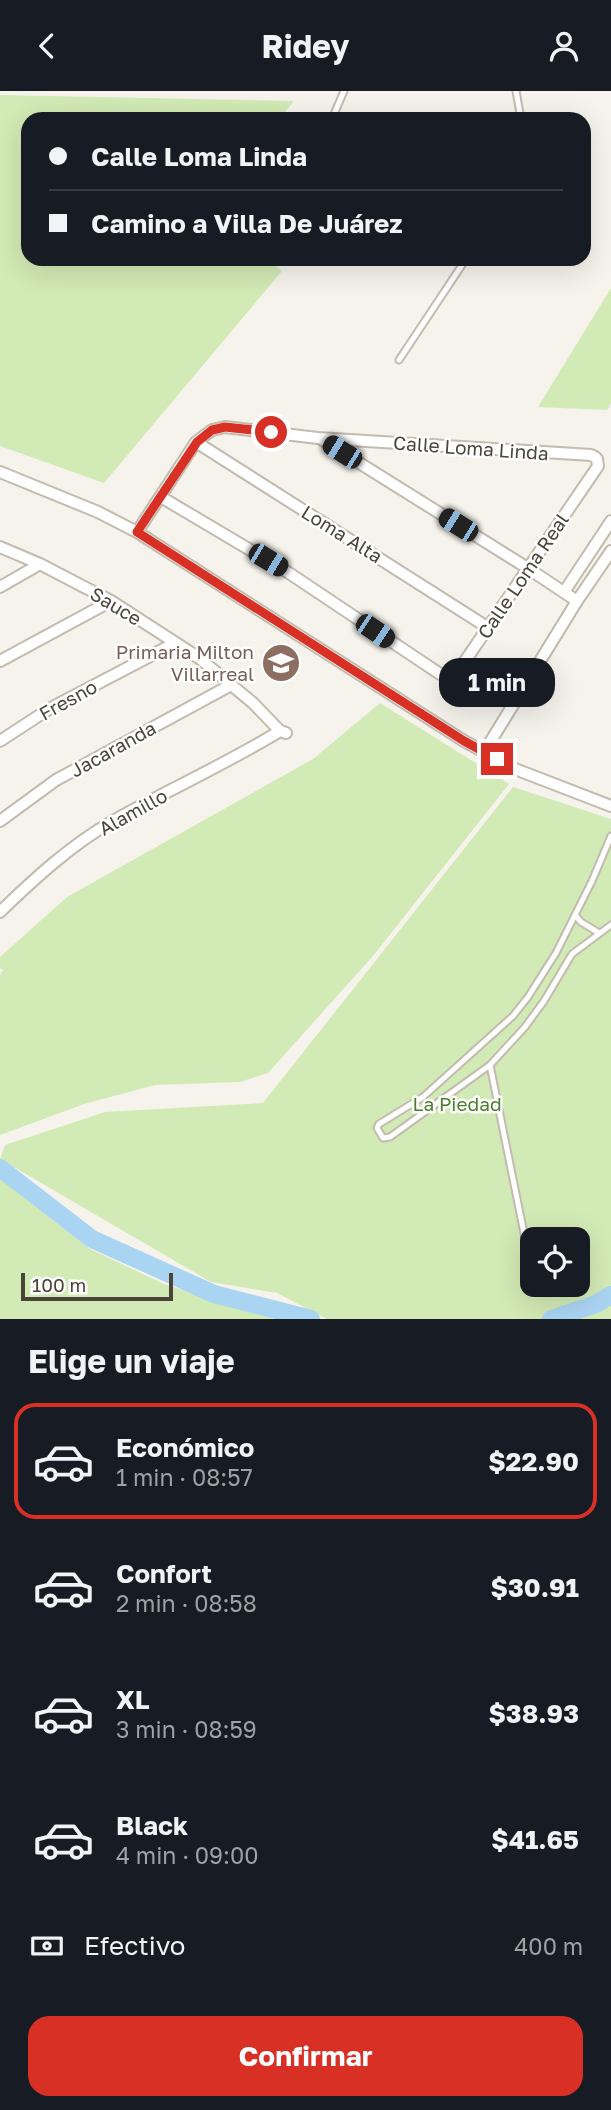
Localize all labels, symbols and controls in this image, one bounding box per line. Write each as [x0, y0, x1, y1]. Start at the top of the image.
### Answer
icon: back [28, 27, 66, 65]
text: Ridey [261, 27, 350, 65]
icon: person [545, 27, 583, 65]
text: Calle Loma Linda [91, 141, 307, 172]
text: Camino a Villa De Juárez [91, 208, 402, 239]
route start [255, 416, 287, 448]
street label: Calle Loma Linda [393, 431, 550, 464]
car [319, 432, 366, 472]
street label: Loma Alta [298, 500, 387, 567]
car [435, 505, 482, 545]
street label: Calle Loma Real [472, 509, 573, 643]
car [245, 540, 292, 580]
street label: Sauce [86, 581, 146, 630]
car [352, 611, 399, 651]
place label: Primaria Milton Villarreal [116, 640, 254, 685]
school or university icon: Primaria Milton Villarreal [260, 642, 302, 684]
callout: 1 min [439, 657, 555, 707]
text: 1 min [468, 668, 526, 696]
street label: Fresno [35, 674, 101, 725]
street label: Jacaranda [66, 716, 160, 782]
route end [481, 743, 513, 775]
street label: Alamillo [95, 783, 171, 840]
park label: La Piedad [412, 1092, 502, 1115]
map controls [520, 1227, 590, 1297]
button: locate [520, 1227, 590, 1297]
scale bar [21, 1270, 173, 1302]
text: 100 m [32, 1273, 86, 1296]
text: Elige un viaje [28, 1342, 235, 1380]
icon: car [32, 1430, 95, 1493]
text: Económico [116, 1432, 254, 1463]
text: $22.90 [488, 1446, 579, 1477]
text: 1 min · 08:57 [116, 1463, 253, 1491]
icon: car [32, 1556, 95, 1619]
text: Confort [116, 1558, 212, 1589]
text: $30.91 [491, 1572, 579, 1603]
text: 2 min · 08:58 [116, 1589, 257, 1617]
icon: car [32, 1682, 95, 1745]
text: XL [116, 1684, 150, 1715]
text: $38.93 [488, 1698, 579, 1729]
text: 3 min · 08:59 [116, 1715, 257, 1743]
icon: car [32, 1808, 95, 1871]
text: Black [116, 1810, 188, 1841]
text: $41.65 [491, 1824, 579, 1855]
text: 4 min · 09:00 [116, 1841, 258, 1869]
icon: cash [28, 1927, 66, 1965]
text: Efectivo [84, 1930, 185, 1961]
text: 400 m [514, 1932, 583, 1960]
button: Confirmar [28, 2016, 583, 2096]

